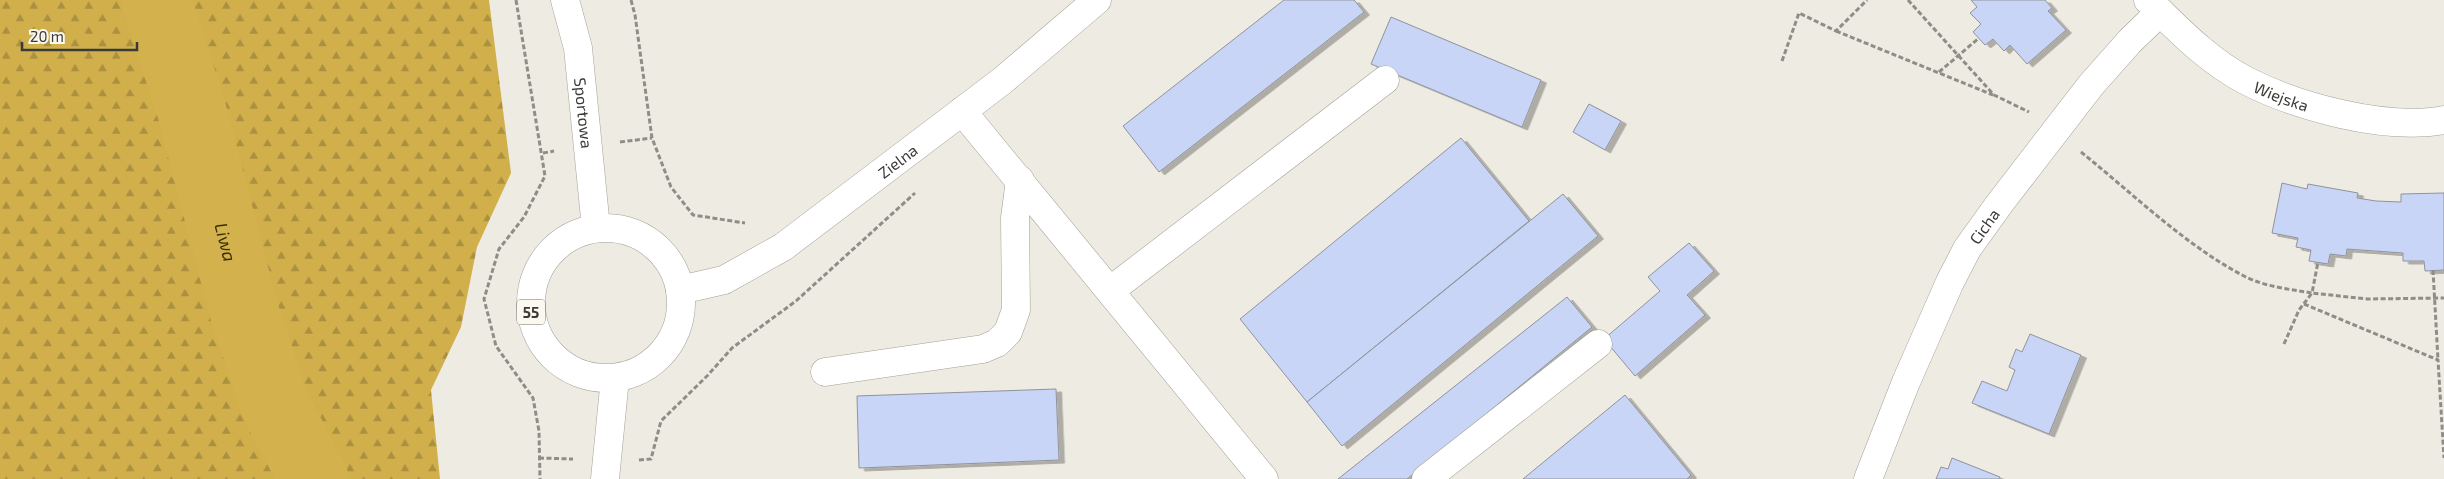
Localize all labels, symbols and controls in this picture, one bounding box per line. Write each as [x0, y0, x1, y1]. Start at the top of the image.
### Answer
scale bar [22, 20, 138, 52]
text: 20 m [30, 27, 64, 45]
street label: Wiejska [2251, 76, 2311, 114]
street label: Sportowa [572, 77, 597, 149]
street label: Zielna [874, 139, 921, 181]
street label: Cicha [1964, 204, 2003, 247]
water label: Liwa [210, 220, 242, 264]
road number: 55 [517, 300, 545, 324]

